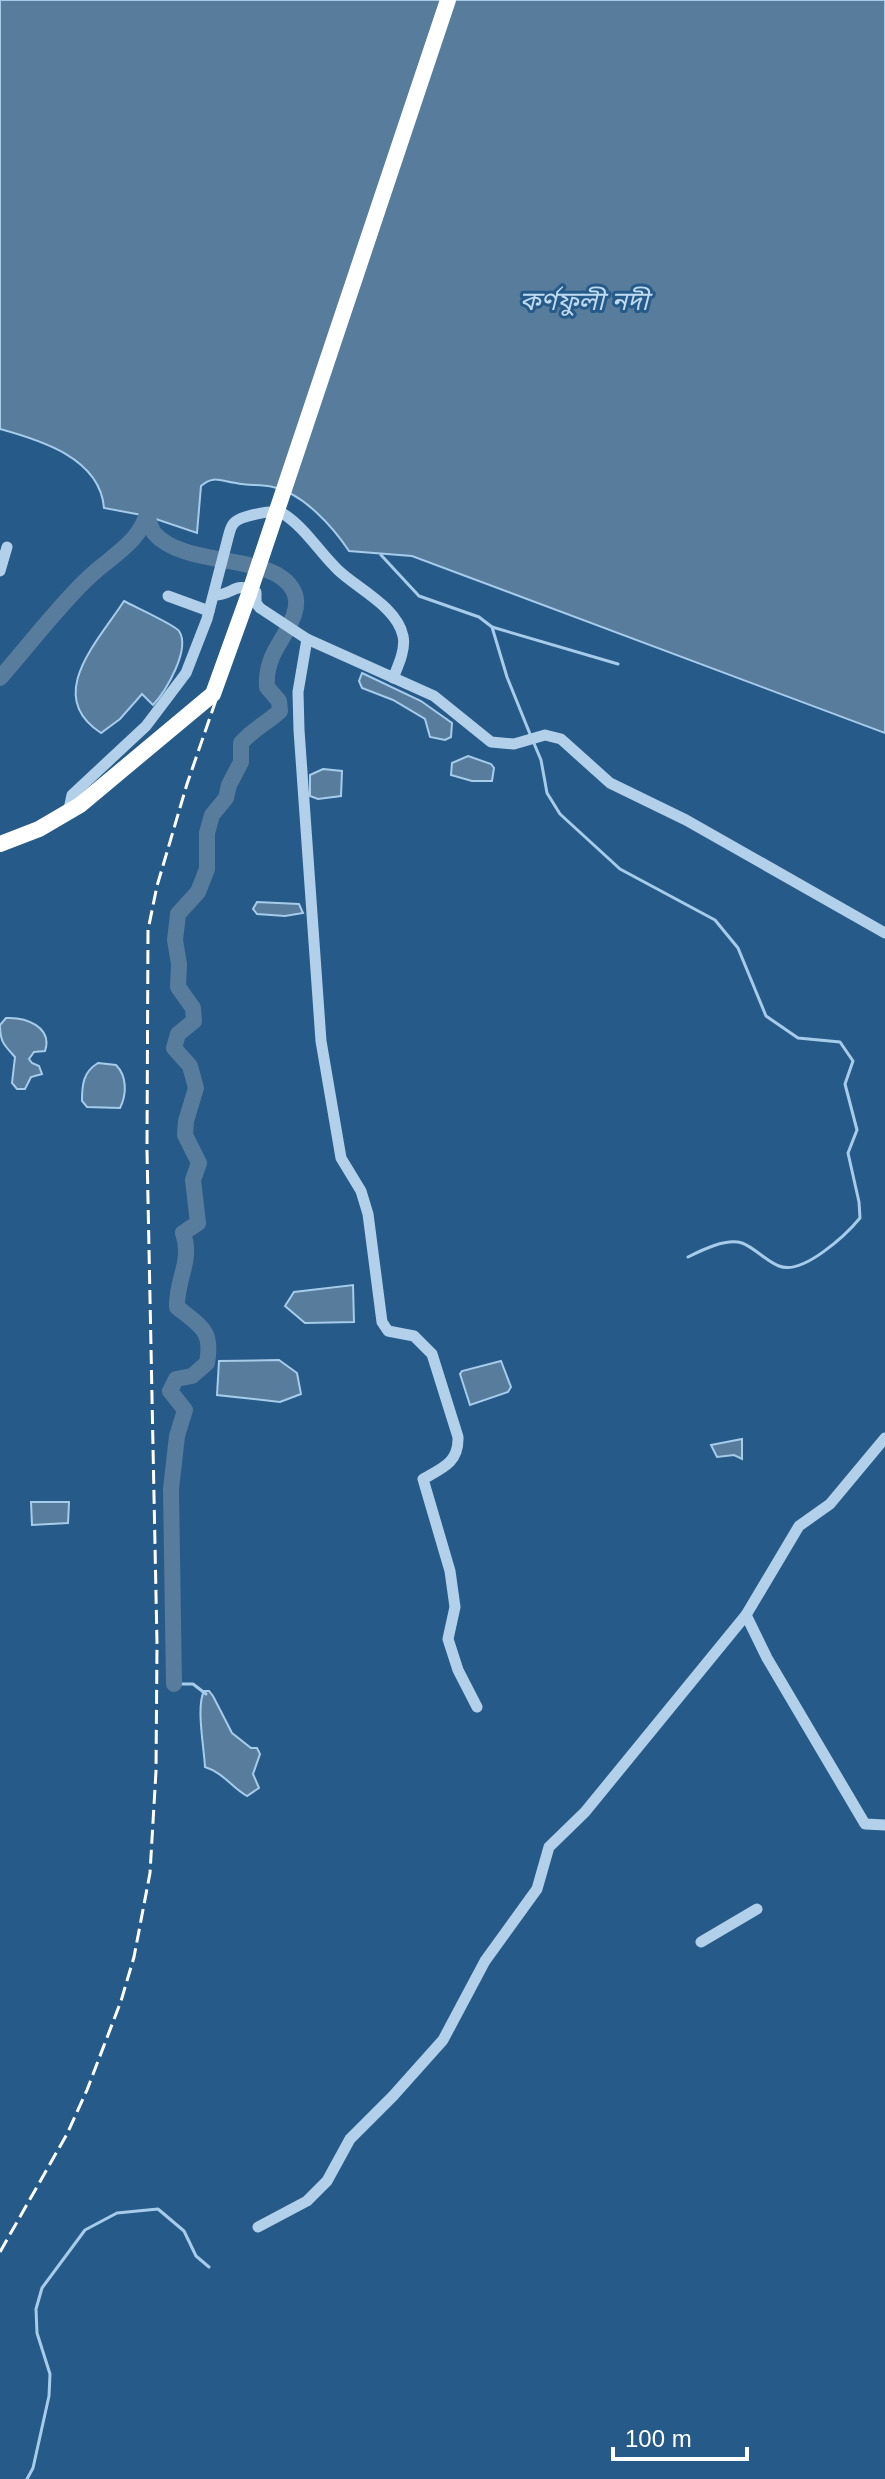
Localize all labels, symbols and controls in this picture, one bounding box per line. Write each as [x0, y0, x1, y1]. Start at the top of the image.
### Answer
water label: কর্ণফুলী নদী [520, 286, 654, 316]
scale bar [613, 2411, 747, 2461]
text: 100 m [625, 2425, 692, 2452]

